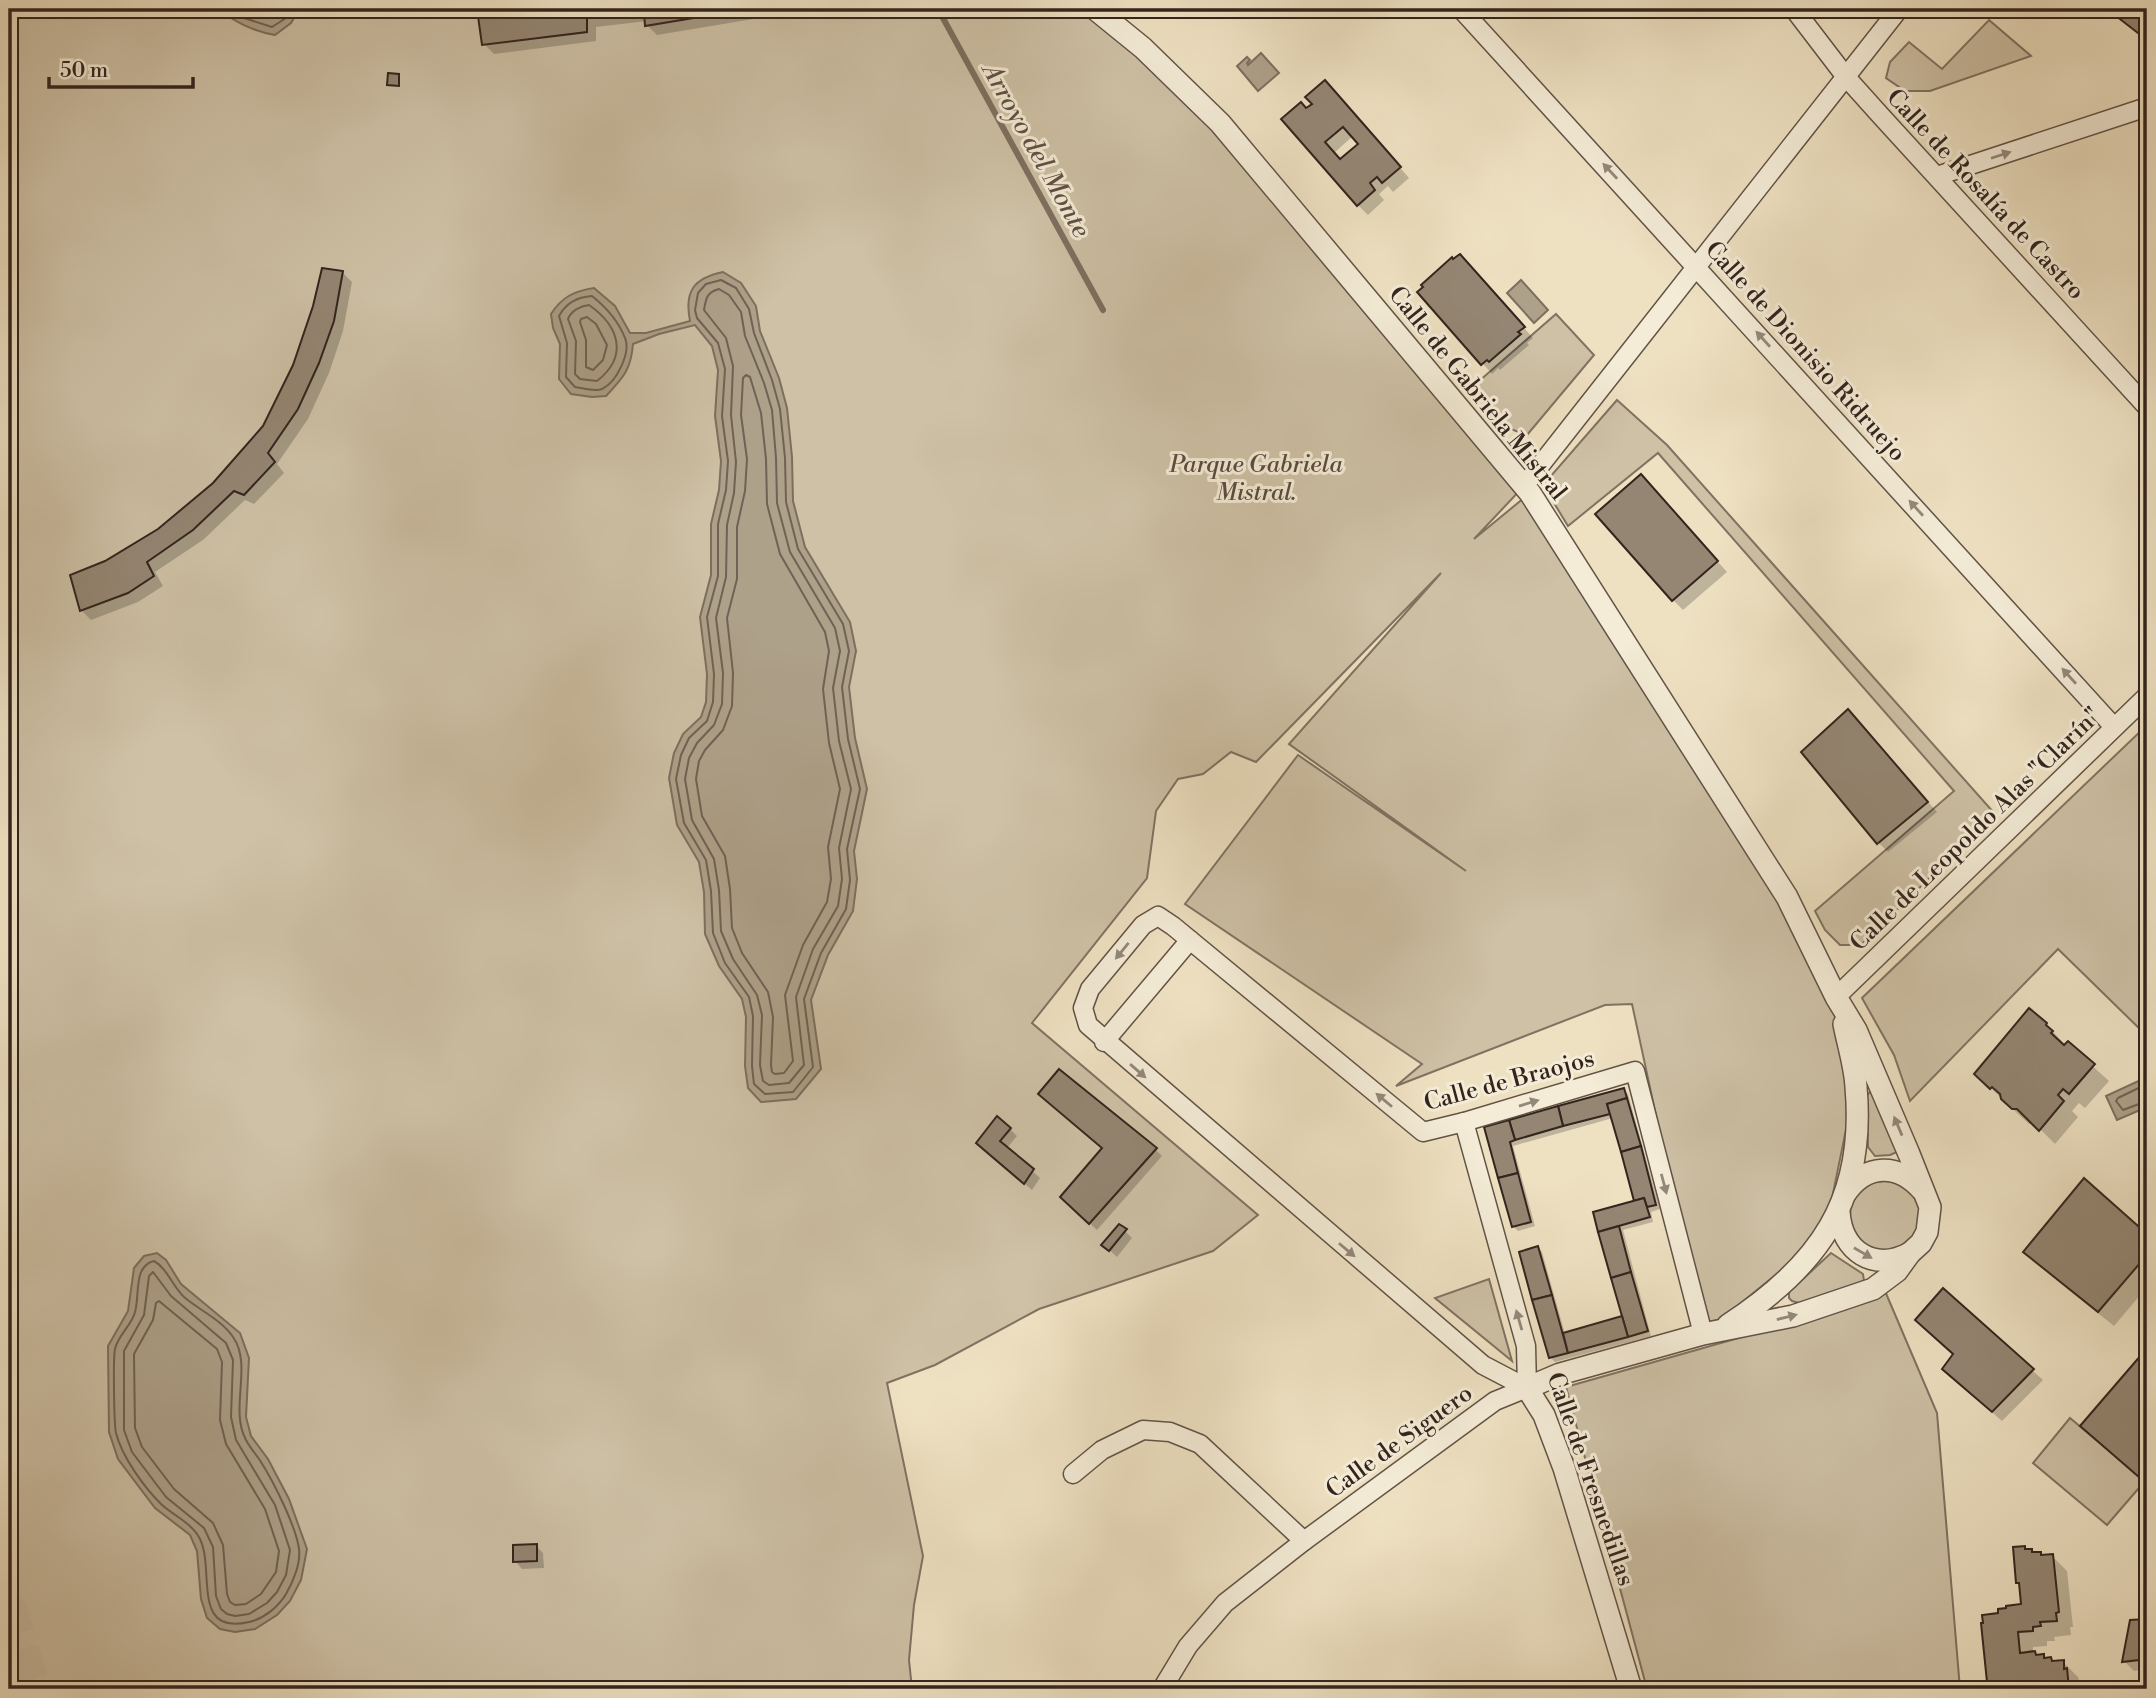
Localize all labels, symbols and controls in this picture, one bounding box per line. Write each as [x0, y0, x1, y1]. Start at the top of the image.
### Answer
scale bar [49, 46, 192, 90]
water label: Arroyo del Monte [974, 55, 1097, 243]
text: 50 m [60, 58, 108, 84]
street label: Calle de Rosalía de Castro [1880, 83, 2091, 306]
one-way arrow [1991, 149, 2012, 159]
one-way arrow [1602, 163, 1618, 180]
street label: Calle de Dionisio Ridruejo [1698, 235, 1912, 468]
street label: Calle de Gabriela Mistral [1382, 280, 1573, 507]
one-way arrow [1755, 330, 1771, 348]
park label: Parque Gabriela Mistral. [1168, 450, 1343, 508]
one-way arrow [1908, 499, 1924, 517]
one-way arrow [2061, 668, 2077, 685]
street label: Calle de Leopoldo Alas "Clarín" [1844, 702, 2108, 958]
one-way arrow [1115, 942, 1130, 959]
street label: Calle de Braojos [1421, 1044, 1598, 1118]
one-way arrow [1130, 1063, 1147, 1078]
one-way arrow [1375, 1093, 1392, 1108]
one-way arrow [1519, 1097, 1540, 1107]
one-way arrow [1892, 1115, 1903, 1136]
one-way arrow [1659, 1173, 1670, 1195]
one-way arrow [1338, 1242, 1356, 1258]
one-way arrow [1853, 1247, 1872, 1259]
one-way arrow [1514, 1310, 1524, 1331]
one-way arrow [1776, 1311, 1798, 1322]
street label: Calle de Fresnedillas [1539, 1369, 1641, 1590]
street label: Calle de Siguero [1320, 1379, 1479, 1505]

